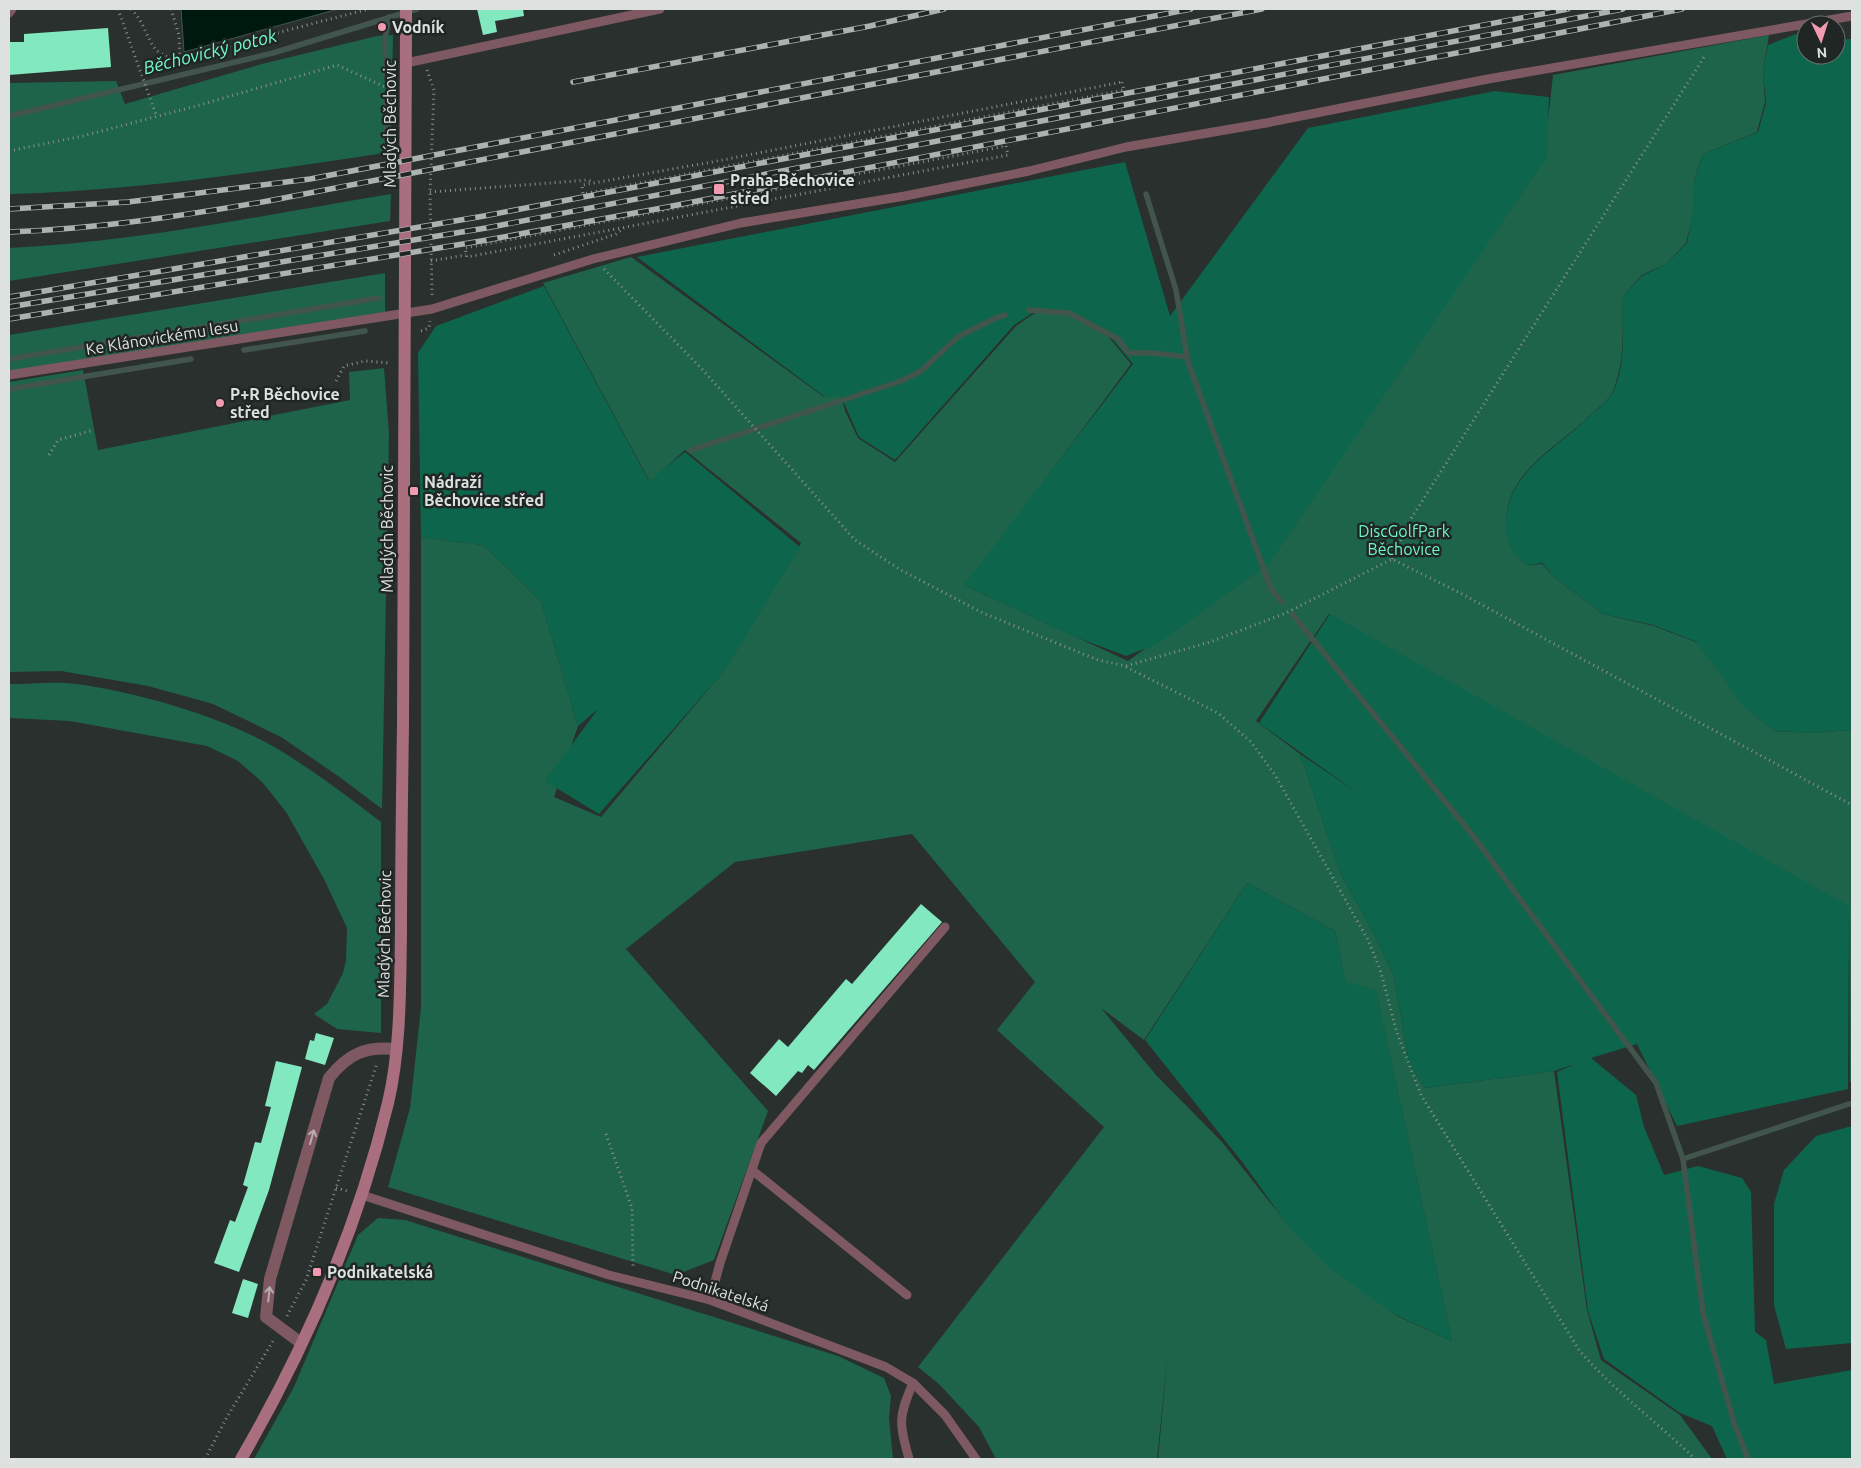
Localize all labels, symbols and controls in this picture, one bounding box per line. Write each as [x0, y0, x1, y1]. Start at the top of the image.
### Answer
north arrow [1796, 15, 1846, 65]
place label: Vodník [392, 18, 444, 36]
marker: Vodník [376, 21, 388, 33]
water label: Běchovický potok [141, 25, 279, 77]
text: N [1816, 45, 1828, 61]
street label: Mladých Běchovic [381, 60, 399, 188]
place label: Praha-Běchovice střed [730, 171, 855, 207]
marker: Praha-Běchovice střed [712, 182, 726, 196]
street label: Ke Klánovickému lesu [84, 316, 240, 358]
place label: P+R Běchovice střed [230, 385, 340, 421]
marker: P+R Běchovice střed [214, 397, 226, 409]
street label: Mladých Běchovic [378, 465, 396, 593]
place label: Nádraží Běchovice střed [424, 473, 544, 509]
marker: Nádraží Běchovice střed [408, 485, 420, 497]
park label: DiscGolfPark Běchovice [1358, 522, 1450, 558]
street label: Mladých Běchovic [374, 869, 394, 998]
one-way arrow [308, 1130, 318, 1146]
place label: Podnikatelská [327, 1263, 433, 1281]
marker: Podnikatelská [311, 1266, 323, 1278]
street label: Podnikatelská [671, 1267, 771, 1315]
one-way arrow [264, 1286, 274, 1302]

